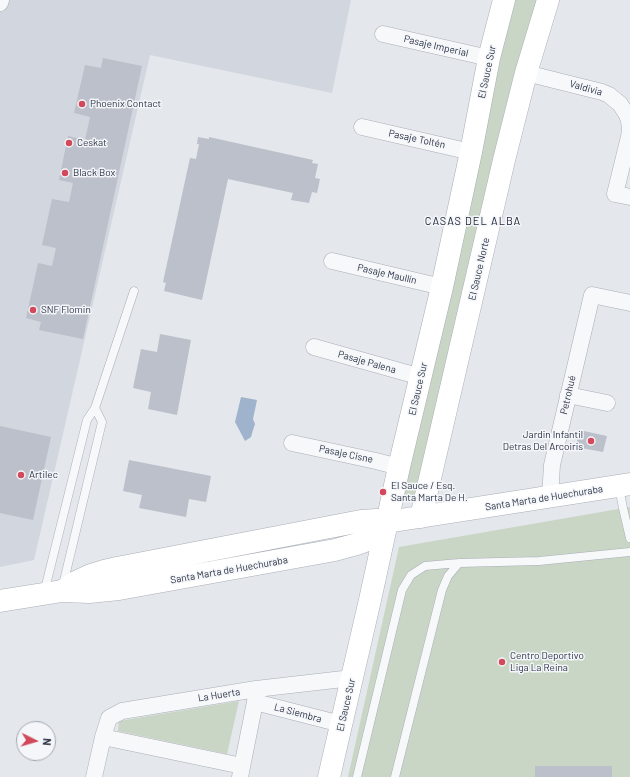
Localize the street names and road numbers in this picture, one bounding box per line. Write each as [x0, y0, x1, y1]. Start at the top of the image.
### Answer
street label: Pasaje Imperial [403, 33, 469, 59]
street label: El Sauce Sur [476, 44, 498, 100]
street label: Valdivia [568, 78, 604, 98]
street label: Pasaje Toltén [388, 127, 446, 151]
street label: El Sauce Norte [466, 236, 492, 302]
street label: Pasaje Maullín [356, 261, 418, 287]
street label: Pasaje Palena [337, 348, 397, 376]
street label: El Sauce Sur [406, 361, 430, 417]
street label: Petrohué [558, 374, 578, 416]
street label: Pasaje Cisne [318, 442, 374, 466]
street label: Santa Marta de Huechuraba [484, 483, 604, 513]
street label: Santa Marta de Huechuraba [169, 554, 289, 586]
street label: El Sauce Sur [334, 677, 358, 733]
street label: La Huerta [197, 686, 241, 704]
street label: La Siembra [273, 701, 323, 725]

